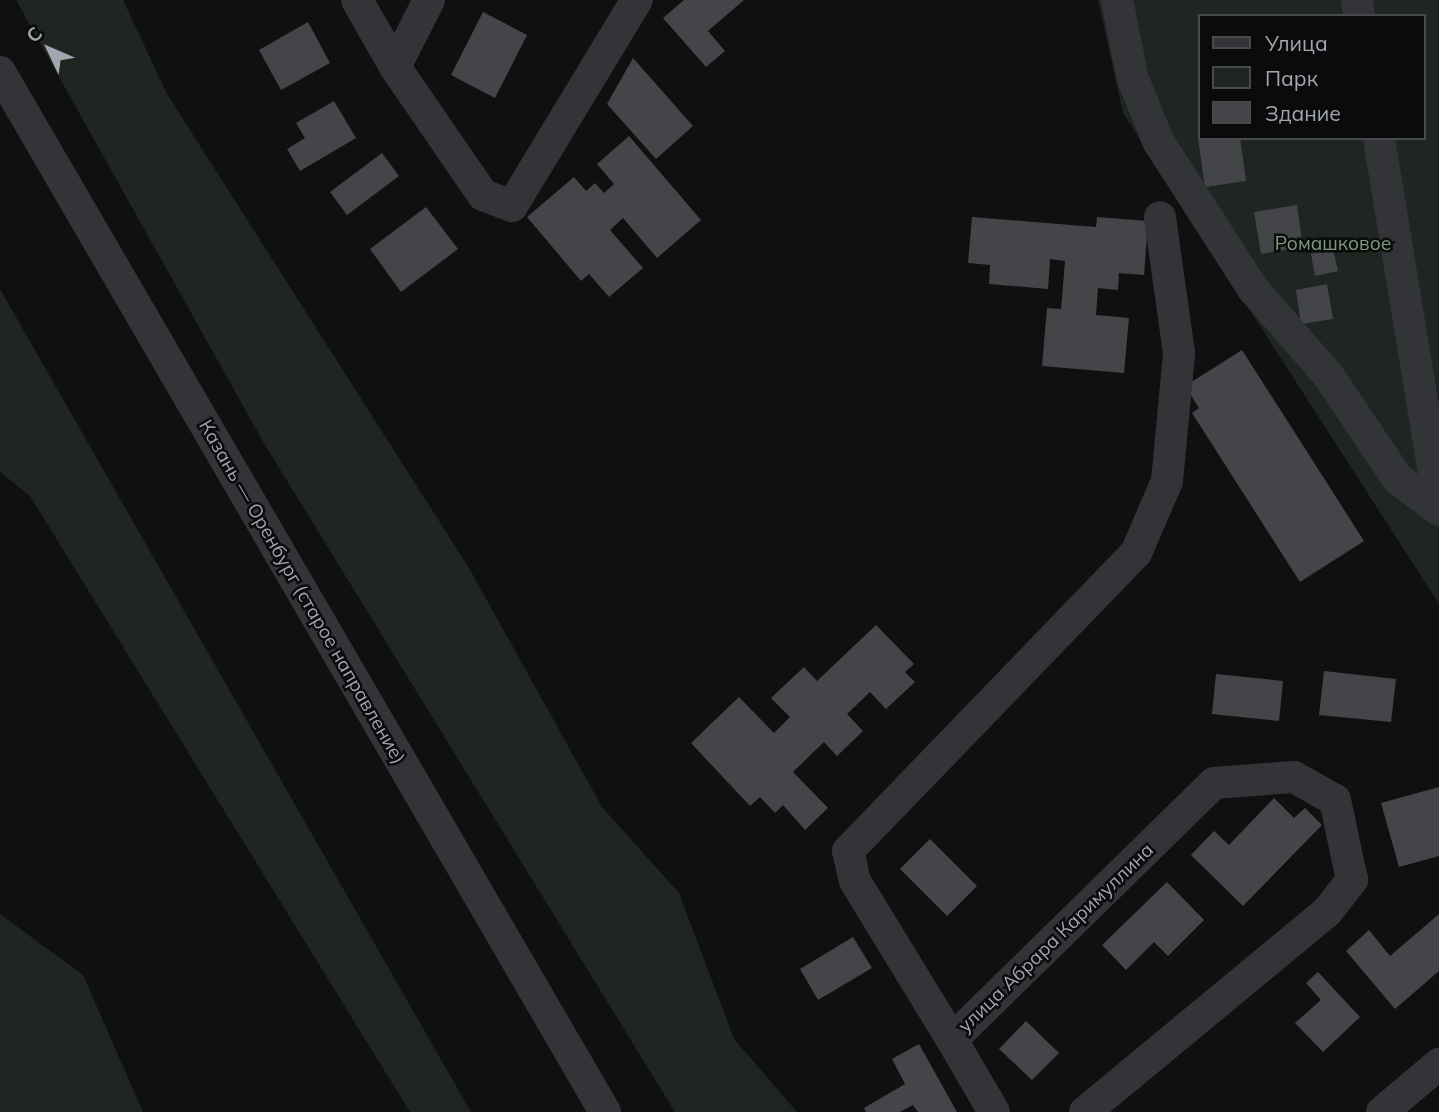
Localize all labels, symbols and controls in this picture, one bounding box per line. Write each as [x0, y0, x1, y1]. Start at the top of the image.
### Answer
north arrow [14, 14, 84, 84]
legend [1198, 14, 1425, 140]
text: С [21, 21, 47, 47]
text: Улица [1265, 30, 1328, 56]
text: Парк [1265, 65, 1318, 91]
text: Здание [1265, 100, 1341, 126]
park label: Ромашковое [1275, 233, 1391, 255]
street label: Казань — Оренбург (старое направление) [194, 416, 410, 768]
street label: улица Абрара Каримуллина [954, 839, 1158, 1037]

